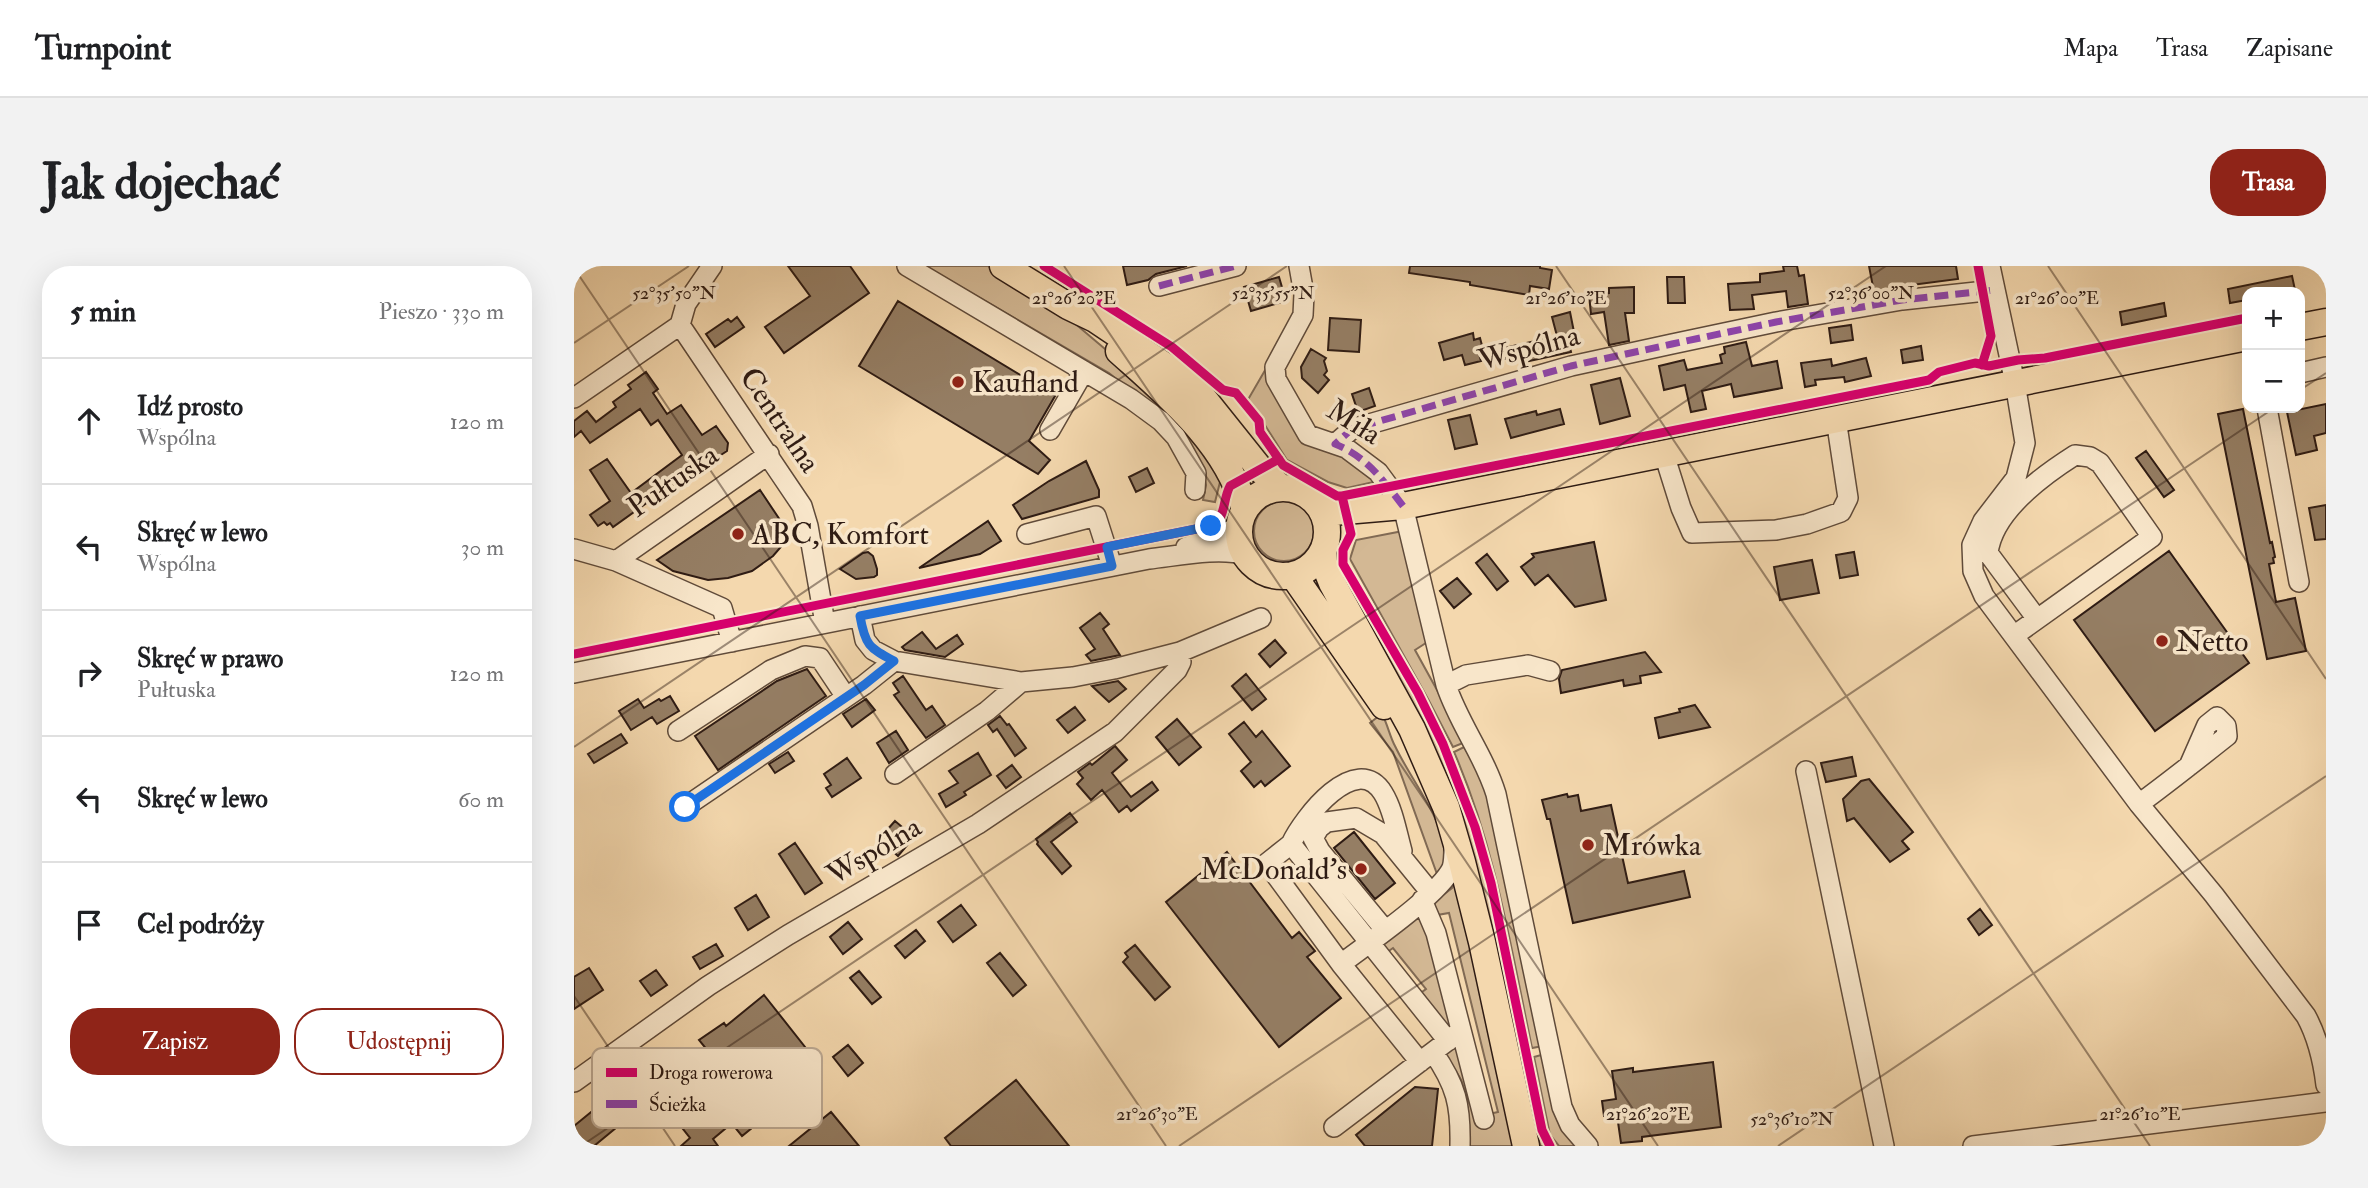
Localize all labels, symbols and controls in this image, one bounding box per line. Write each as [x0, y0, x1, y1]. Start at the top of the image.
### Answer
text: Turnpoint [35, 28, 171, 69]
text: Mapa [2063, 33, 2118, 64]
text: Trasa [2156, 33, 2208, 64]
text: Zapisane [2246, 33, 2333, 64]
button: Trasa [2210, 149, 2326, 216]
text: Jak dojechać [42, 152, 280, 213]
text: 52°35'50"N [632, 282, 716, 305]
text: 52°35'55"N [1232, 282, 1314, 305]
text: 52°36'00"N [1828, 282, 1914, 305]
text: 21°26'20"E [1032, 287, 1116, 310]
text: 21°26'10"E [1525, 287, 1607, 310]
text: 21°26'00"E [2015, 287, 2099, 310]
map controls [2242, 287, 2305, 413]
button: + [2242, 287, 2305, 350]
text: 5 min [70, 293, 136, 330]
text: Pieszo · 330 m [379, 297, 504, 326]
street label: Wspólna [1473, 317, 1584, 380]
button: − [2242, 350, 2305, 413]
street label: Centralna [732, 361, 829, 480]
place label: Kaufland [972, 364, 1079, 401]
marker: Kaufland [950, 374, 966, 390]
text: Idź prosto [137, 391, 243, 423]
street label: Miła [1320, 391, 1389, 453]
icon: ahead [70, 402, 108, 440]
text: 120 m [450, 407, 504, 436]
text: Wspólna [137, 423, 216, 452]
street label: Pułtuska [620, 436, 726, 526]
route end [1195, 510, 1226, 541]
place label: ABC, Komfort [751, 516, 929, 553]
text: Skręć w lewo [137, 517, 268, 549]
marker: ABC, Komfort [730, 526, 746, 542]
icon: left [70, 528, 108, 566]
text: 30 m [461, 533, 504, 562]
text: Wspólna [137, 549, 216, 578]
place label: Netto [2176, 623, 2249, 660]
marker: Netto [2154, 633, 2170, 649]
text: Skręć w prawo [137, 643, 283, 675]
icon: right [70, 654, 108, 692]
text: 120 m [450, 659, 504, 688]
text: Pułtuska [137, 675, 216, 704]
icon: left [70, 780, 108, 818]
text: Skręć w lewo [137, 783, 268, 815]
text: 60 m [458, 785, 504, 814]
route start [669, 791, 700, 822]
street label: Wspólna [819, 808, 928, 894]
place label: Mrówka [1602, 827, 1702, 864]
marker: Mrówka [1580, 837, 1596, 853]
place label: McDonald's [1200, 851, 1347, 888]
marker: McDonald's [1353, 861, 1369, 877]
icon: arrive [70, 906, 108, 944]
text: Cel podróży [137, 909, 264, 941]
button: Zapisz [70, 1008, 280, 1075]
button: Udostępnij [294, 1008, 504, 1075]
legend [592, 1048, 822, 1128]
text: Droga rowerowa [649, 1061, 773, 1085]
text: Ścieżka [649, 1091, 706, 1117]
text: 21°26'30"E [1116, 1103, 1198, 1126]
text: 21°26'20"E [1606, 1103, 1690, 1126]
text: 21°26'10"E [2099, 1103, 2181, 1126]
text: 52°36'10"N [1750, 1108, 1834, 1131]

